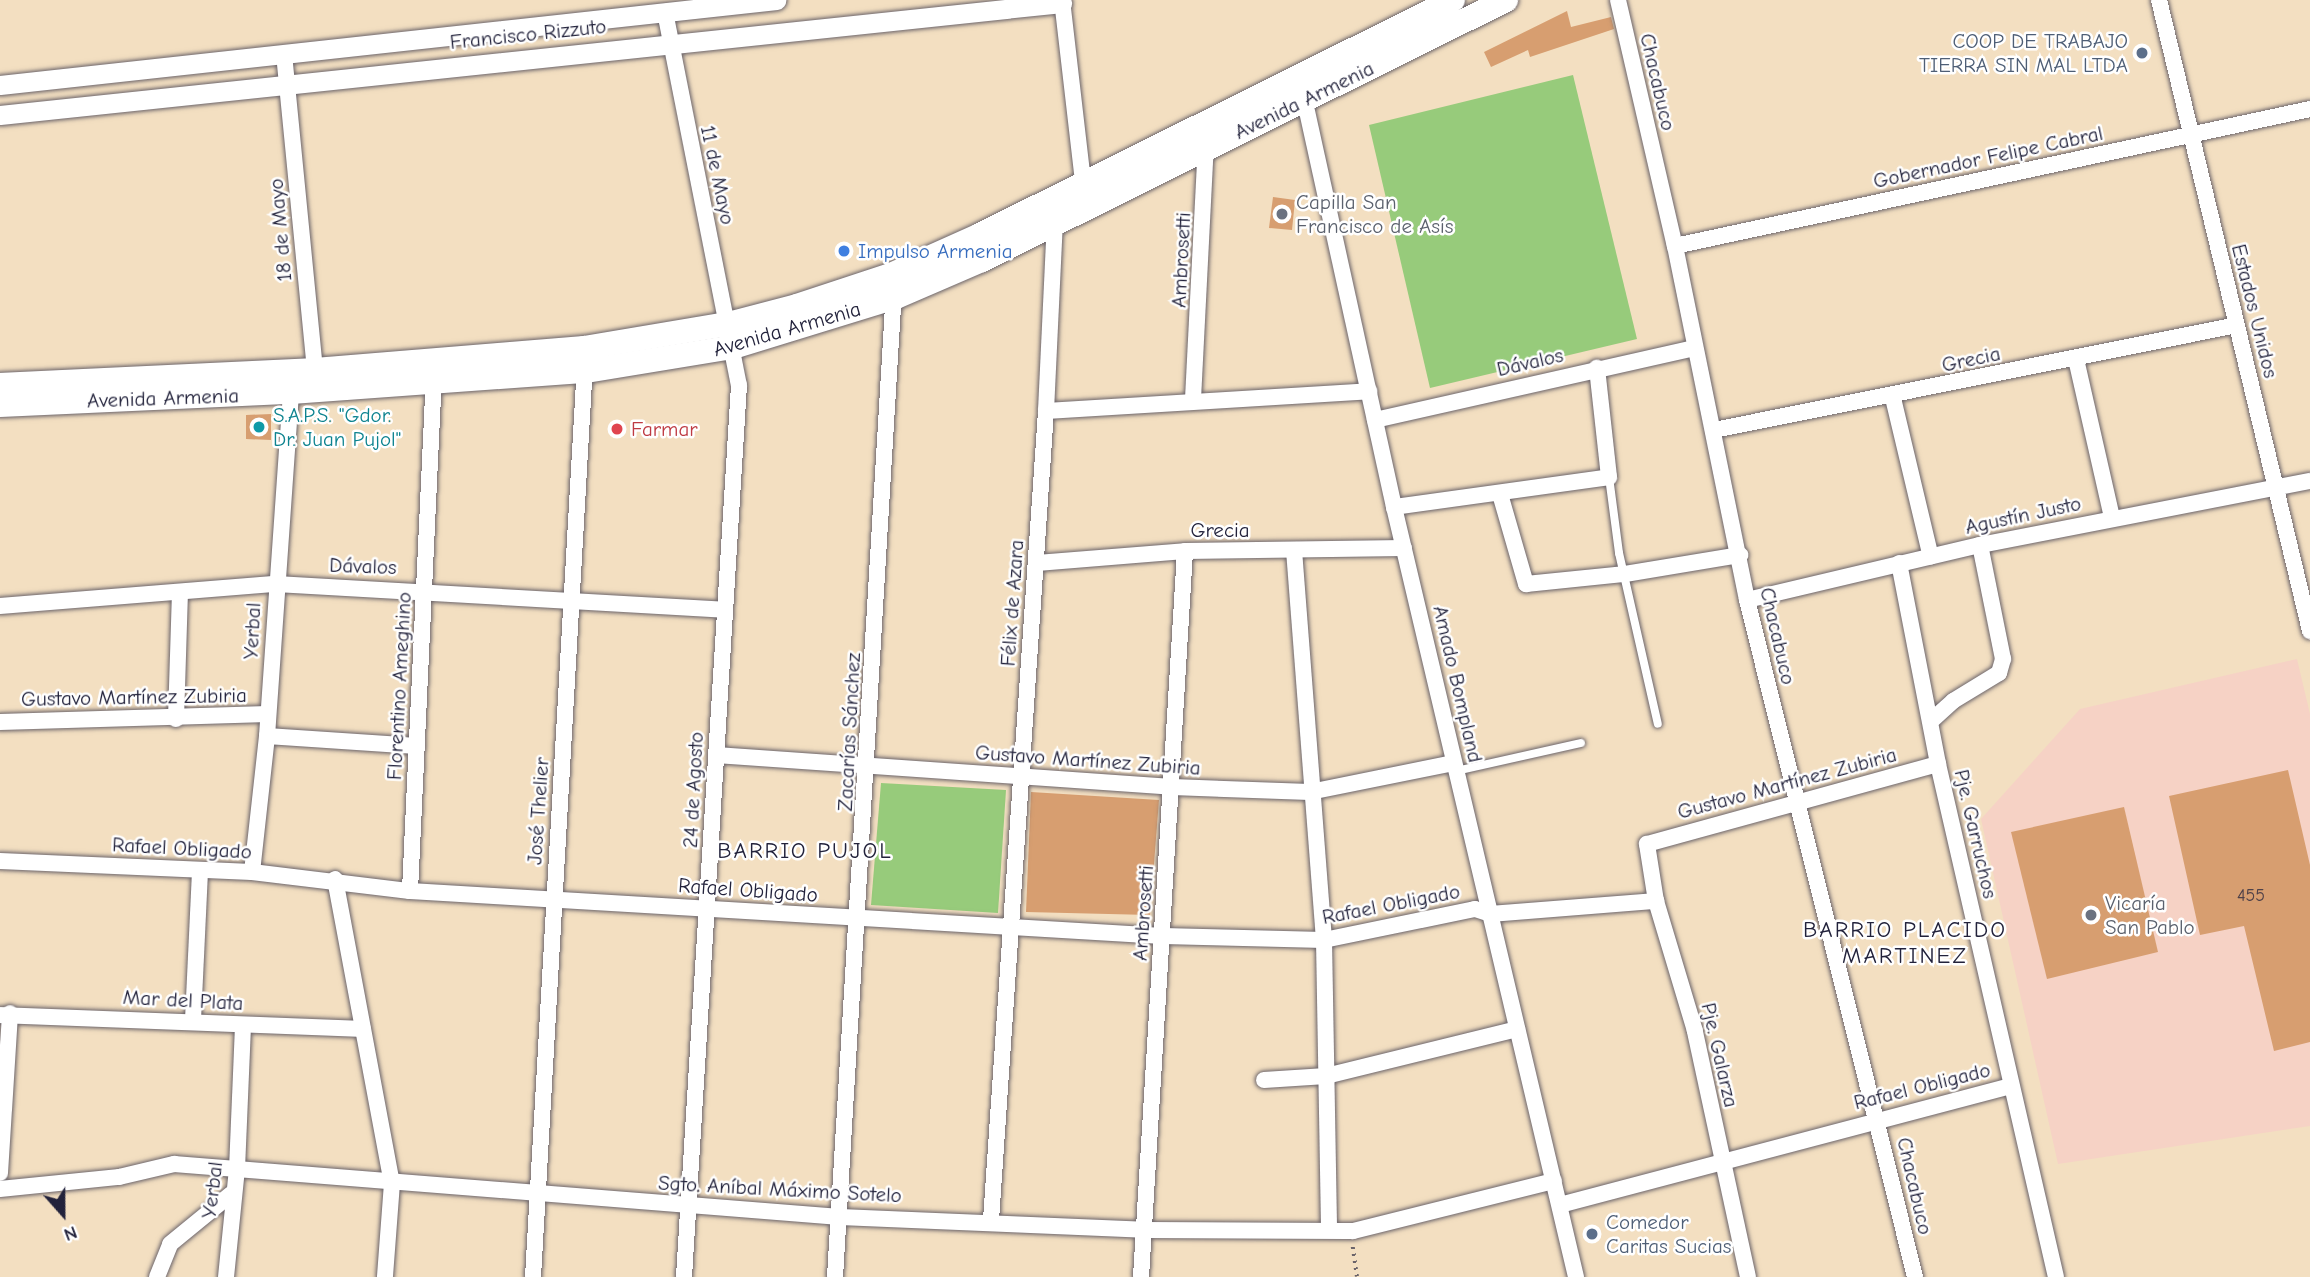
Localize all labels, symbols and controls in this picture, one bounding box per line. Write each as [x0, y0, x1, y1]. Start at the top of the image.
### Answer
street label: Francisco Rizzuto [449, 13, 607, 55]
place label: COOP DE TRABAJO TIERRA SIN MAL LTDA [1919, 28, 2128, 78]
street label: Chacabuco [1635, 31, 1681, 133]
marker: COOP DE TRABAJO TIERRA SIN MAL LTDA [2134, 45, 2150, 61]
street label: Avenida Armenia [1230, 55, 1378, 145]
street label: Gobernador Felipe Cabral [1871, 120, 2105, 194]
street label: 11 de Mayo [695, 123, 741, 227]
street label: 18 de Mayo [263, 177, 297, 283]
place label: Capilla San Francisco de Asís [1296, 189, 1453, 239]
marker: Capilla San Francisco de Asís [1274, 206, 1290, 222]
street label: Ambrosetti [1166, 212, 1196, 308]
place label: Impulso Armenia [858, 238, 1013, 264]
street label: Estados Unidos [2226, 241, 2284, 381]
marker: Impulso Armenia [836, 243, 852, 259]
street label: Avenida Armenia [710, 296, 864, 362]
street label: Grecia [1939, 341, 2003, 377]
street label: Dávalos [1494, 342, 1566, 382]
street label: Avenida Armenia [87, 383, 239, 413]
place label: S.A.P.S. "Gdor. Dr. Juan Pujol" [273, 402, 401, 452]
place label: Farmar [631, 416, 698, 442]
marker: S.A.P.S. "Gdor. Dr. Juan Pujol" [251, 419, 267, 435]
marker: Farmar [609, 421, 625, 437]
street label: Agustín Justo [1963, 490, 2083, 540]
street label: Grecia [1190, 517, 1250, 543]
street label: Félix de Azara [995, 539, 1029, 667]
street label: Dávalos [329, 552, 397, 580]
street label: Chacabuco [1755, 585, 1801, 687]
street label: Florentino Ameghino [381, 591, 417, 781]
street label: Yerbal [238, 602, 266, 660]
street label: Amado Bompland [1428, 603, 1488, 765]
street label: Zacarías Sánchez [832, 652, 866, 812]
street label: Gustavo Martínez Zubiria [21, 682, 247, 712]
street label: 24 de Agosto [677, 731, 709, 849]
street label: Gustavo Martínez Zubiria [974, 740, 1202, 780]
street label: Gustavo Martínez Zubiria [1675, 742, 1899, 824]
street label: José Thelier [522, 756, 554, 866]
street label: Pje. Garruchos [1949, 767, 2003, 901]
street label: Rafael Obligado [112, 832, 252, 864]
district label: BARRIO PUJOL [719, 837, 891, 865]
street label: Ambrosetti [1127, 864, 1159, 962]
street label: Rafael Obligado [677, 873, 819, 907]
street label: Rafael Obligado [1320, 878, 1462, 930]
house number: 455 [2237, 885, 2265, 907]
place label: Vicaría San Pablo [2105, 890, 2195, 940]
marker: Vicaría San Pablo [2083, 907, 2099, 923]
district label: BARRIO PLACIDO MARTINEZ [1805, 916, 2005, 970]
street label: Mar del Plata [122, 984, 244, 1016]
street label: Pje. Galarza [1696, 1000, 1744, 1110]
street label: Rafael Obligado [1851, 1057, 1993, 1115]
street label: Chacabuco [1892, 1135, 1938, 1237]
street label: Yerbal [196, 1160, 228, 1220]
street label: Sgto. Aníbal Máximo Sotelo [658, 1170, 902, 1208]
north arrow [28, 1179, 98, 1249]
place label: Comedor Caritas Sucias [1606, 1209, 1732, 1259]
text: N [61, 1221, 80, 1246]
marker: Comedor Caritas Sucias [1584, 1226, 1600, 1242]

